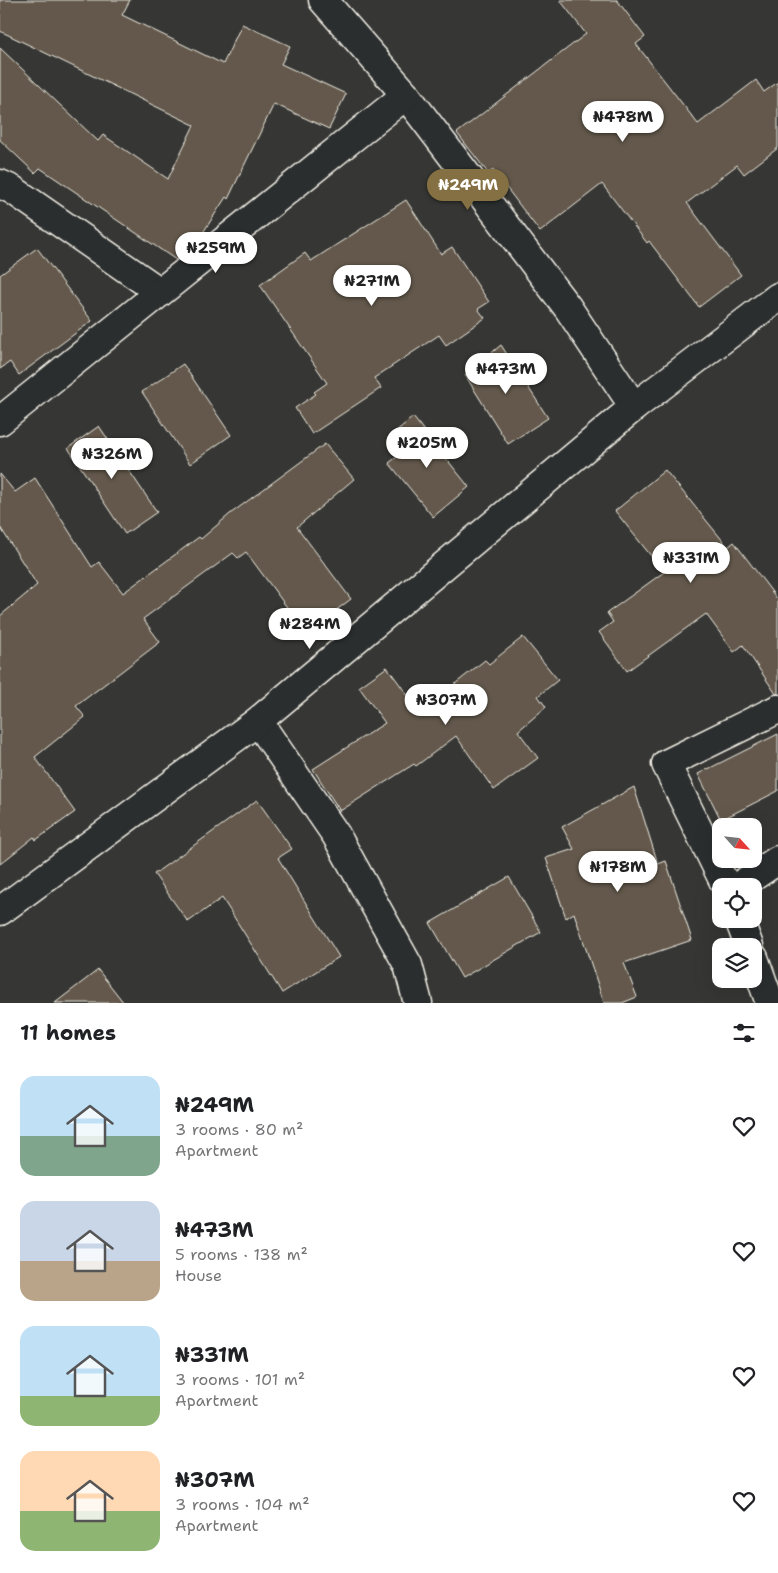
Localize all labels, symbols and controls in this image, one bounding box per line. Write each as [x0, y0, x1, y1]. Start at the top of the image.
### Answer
pin: ₦478M [588, 100, 658, 143]
text: ₦478M [593, 106, 653, 127]
pin: ₦249M [433, 168, 503, 211]
text: ₦249M [438, 174, 498, 195]
pin: ₦259M [181, 232, 251, 274]
text: ₦259M [186, 237, 246, 258]
pin: ₦271M [337, 264, 407, 307]
text: ₦271M [344, 270, 400, 291]
pin: ₦473M [471, 352, 541, 395]
text: ₦473M [476, 358, 536, 379]
pin: ₦205M [392, 426, 462, 469]
text: ₦205M [397, 432, 457, 453]
pin: ₦326M [77, 438, 147, 480]
text: ₦326M [82, 443, 142, 464]
pin: ₦331M [656, 542, 726, 584]
text: ₦331M [663, 547, 719, 568]
pin: ₦284M [275, 608, 345, 650]
text: ₦284M [280, 613, 340, 634]
pin: ₦307M [411, 684, 481, 726]
text: ₦307M [416, 689, 476, 710]
north arrow [712, 818, 762, 868]
map controls [712, 818, 762, 988]
pin: ₦178M [583, 850, 653, 893]
text: ₦178M [590, 856, 646, 877]
button: locate [712, 878, 762, 928]
button: layers [712, 938, 762, 988]
text: 11 homes [20, 1019, 116, 1047]
icon: filters [730, 1019, 758, 1047]
text: ₦249M [175, 1091, 254, 1119]
icon: home [60, 1096, 120, 1156]
icon: heart [730, 1112, 758, 1140]
text: 3 rooms · 80 m² [175, 1119, 303, 1140]
text: Apartment [175, 1140, 258, 1161]
text: ₦473M [175, 1216, 254, 1244]
icon: home [60, 1221, 120, 1281]
icon: heart [730, 1237, 758, 1265]
text: 5 rooms · 138 m² [175, 1244, 308, 1265]
text: House [175, 1265, 222, 1286]
text: ₦331M [175, 1341, 249, 1369]
icon: home [60, 1346, 120, 1406]
icon: heart [730, 1362, 758, 1390]
text: 3 rooms · 101 m² [175, 1369, 305, 1390]
text: Apartment [175, 1390, 258, 1411]
text: ₦307M [175, 1466, 255, 1494]
icon: home [60, 1471, 120, 1531]
icon: heart [730, 1487, 758, 1515]
text: 3 rooms · 104 m² [175, 1494, 310, 1515]
text: Apartment [175, 1515, 258, 1536]

